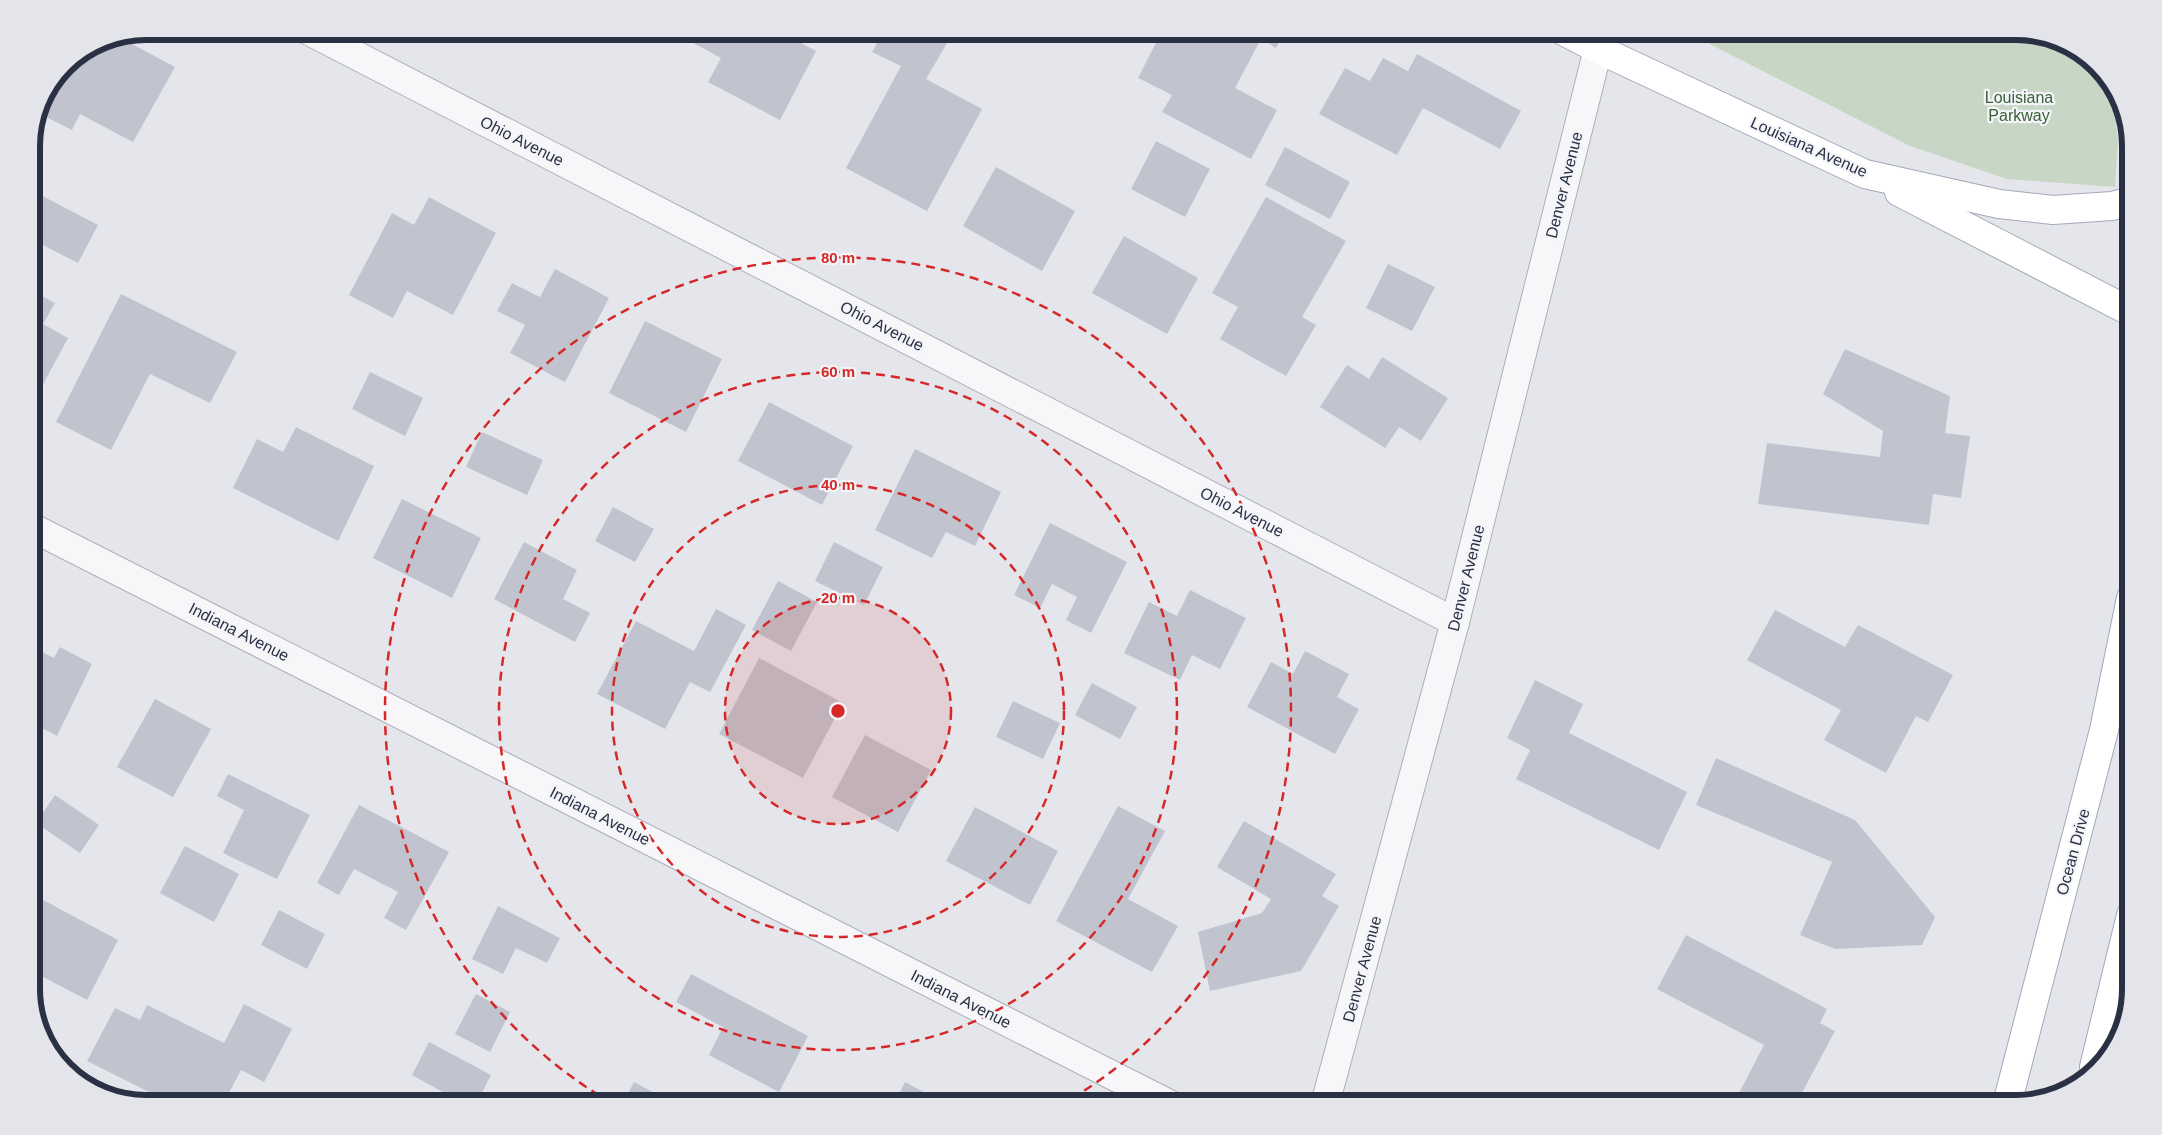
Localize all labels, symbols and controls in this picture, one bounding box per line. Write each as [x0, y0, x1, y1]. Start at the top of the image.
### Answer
park label: Louisiana Parkway [1985, 89, 2053, 124]
street label: Ohio Avenue [477, 113, 567, 169]
street label: Louisiana Avenue [1748, 114, 1870, 180]
street label: Denver Avenue [1543, 130, 1585, 240]
text: 80 m [821, 249, 855, 266]
street label: Ohio Avenue [837, 298, 927, 354]
text: 60 m [821, 363, 855, 380]
text: 40 m [821, 476, 855, 493]
street label: Ohio Avenue [1197, 484, 1287, 540]
street label: Denver Avenue [1445, 523, 1487, 633]
text: 20 m [821, 589, 855, 606]
street label: Indiana Avenue [186, 599, 292, 665]
centre of rings [829, 702, 847, 720]
street label: Indiana Avenue [547, 783, 653, 849]
street label: Ocean Drive [2053, 807, 2093, 897]
street label: Denver Avenue [1340, 914, 1384, 1024]
street label: Indiana Avenue [908, 966, 1014, 1032]

